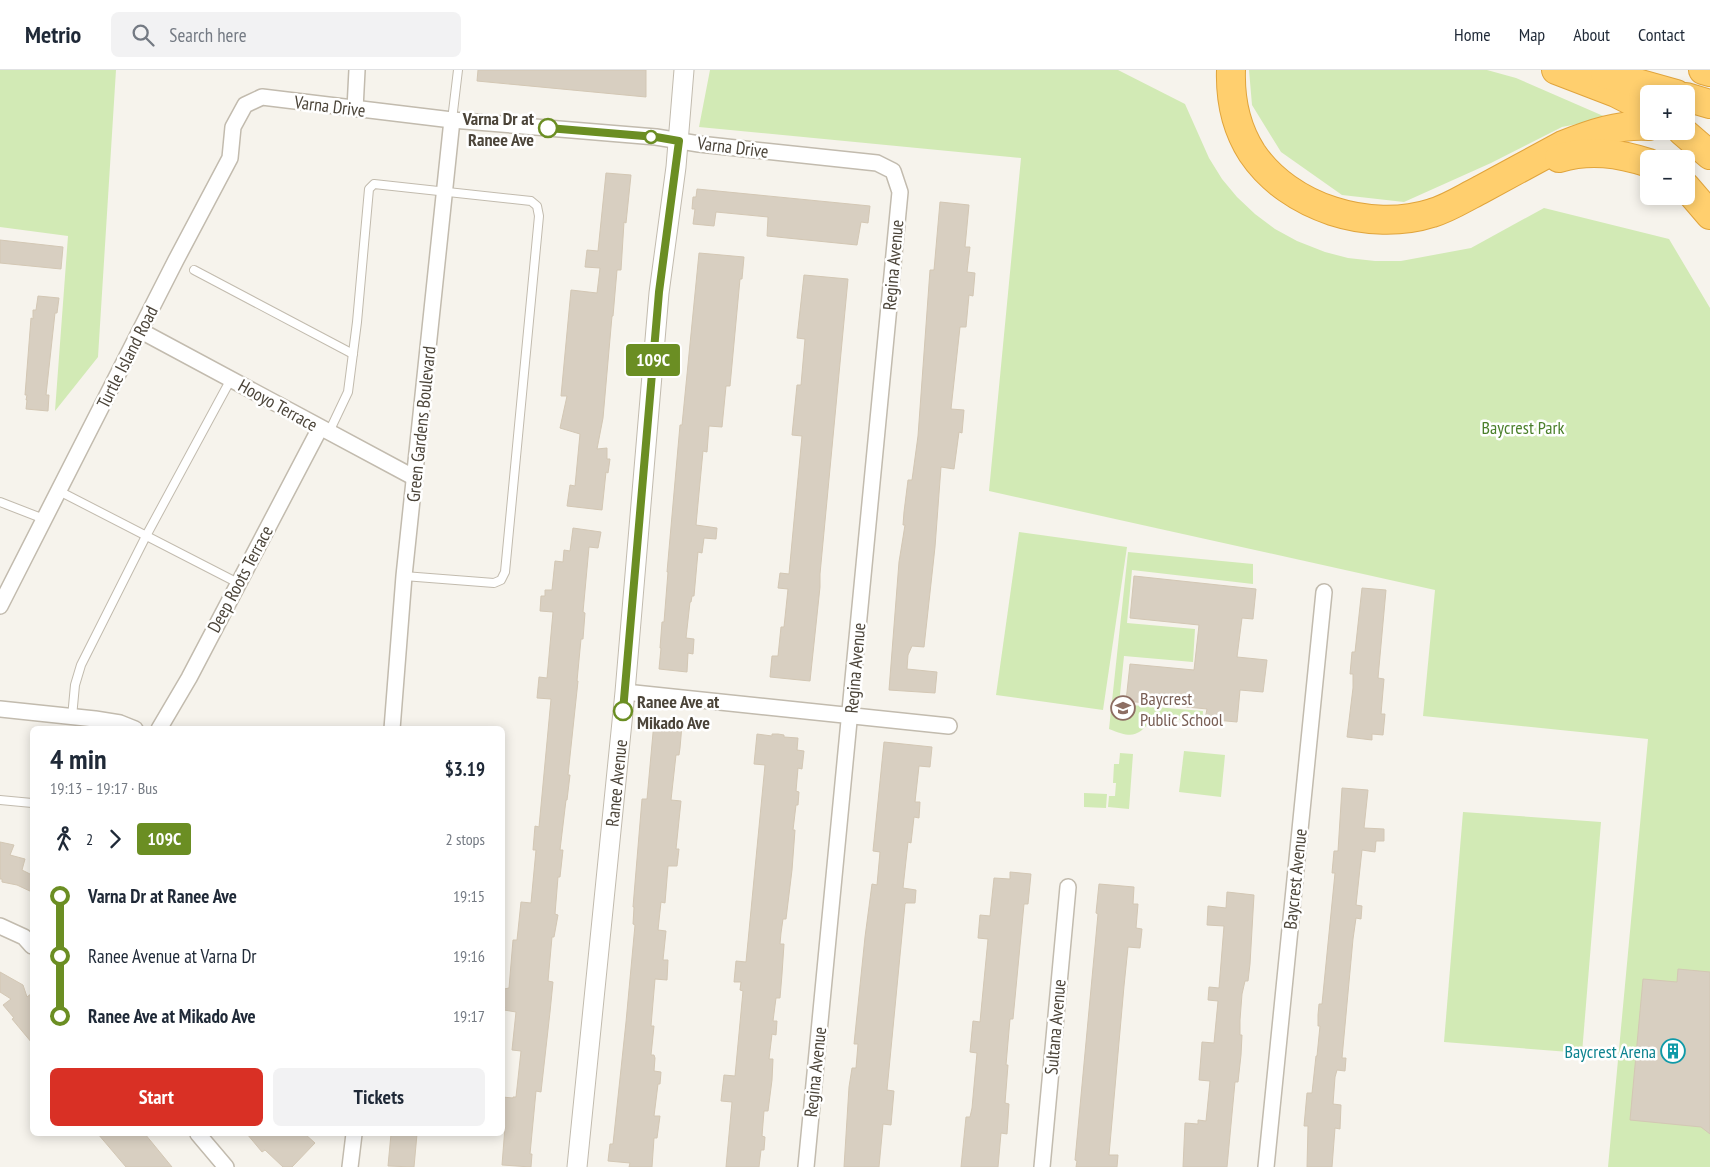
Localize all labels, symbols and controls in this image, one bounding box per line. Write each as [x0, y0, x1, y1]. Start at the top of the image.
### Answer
search box [111, 12, 461, 57]
text: Metrio [25, 19, 81, 50]
icon: search [129, 21, 157, 49]
text: Search here [169, 23, 247, 47]
text: Home [1454, 23, 1491, 46]
text: Map [1519, 23, 1545, 46]
text: About [1573, 23, 1610, 46]
text: Contact [1638, 23, 1685, 46]
map controls [1640, 85, 1695, 205]
button: + [1640, 85, 1695, 140]
street label: Varna Drive [292, 90, 367, 122]
place label: Varna Dr at Ranee Ave [462, 107, 535, 151]
marker: Varna Dr at Ranee Ave [538, 118, 558, 138]
unlabelled marker [644, 130, 658, 144]
street label: Varna Drive [695, 131, 770, 163]
button: − [1640, 150, 1695, 205]
street label: Regina Avenue [878, 219, 908, 311]
street label: Turtle Island Road [91, 302, 163, 412]
line badge: 109C [618, 344, 688, 376]
street label: Green Gardens Boulevard [401, 345, 441, 503]
text: 109C [636, 348, 670, 371]
street label: Hooyo Terrace [234, 374, 322, 436]
park label: Baycrest Park [1482, 416, 1564, 439]
street label: Deep Roots Terrace [202, 522, 278, 636]
street label: Regina Avenue [840, 622, 870, 714]
place label: Baycrest Public School [1140, 687, 1224, 731]
place label: Ranee Ave at Mikado Ave [637, 690, 720, 734]
school or university icon: Baycrest Public School [1110, 695, 1136, 721]
marker: Ranee Ave at Mikado Ave [613, 701, 633, 721]
street label: Ranee Avenue [600, 738, 632, 828]
text: 4 min [50, 740, 107, 777]
text: $3.19 [445, 757, 485, 781]
text: 19:13 – 19:17 · Bus [50, 778, 158, 798]
icon: walk [50, 825, 78, 853]
icon: forward [101, 825, 129, 853]
text: 109C [147, 827, 181, 850]
street label: Baycrest Avenue [1278, 828, 1312, 930]
text: 2 [86, 829, 93, 849]
text: 2 stops [445, 829, 485, 849]
text: Varna Dr at Ranee Ave [88, 884, 237, 908]
text: 19:15 [453, 886, 485, 906]
text: Ranee Avenue at Varna Dr [88, 944, 257, 968]
text: 19:16 [453, 946, 485, 966]
street label: Sultana Avenue [1039, 978, 1071, 1076]
text: Ranee Ave at Mikado Ave [88, 1004, 256, 1028]
text: 19:17 [453, 1006, 485, 1026]
street label: Regina Avenue [799, 1026, 831, 1118]
building icon: Baycrest Arena [1660, 1038, 1686, 1064]
place label: Baycrest Arena [1564, 1040, 1656, 1063]
button: Start [50, 1068, 263, 1126]
button: Tickets [273, 1068, 485, 1126]

